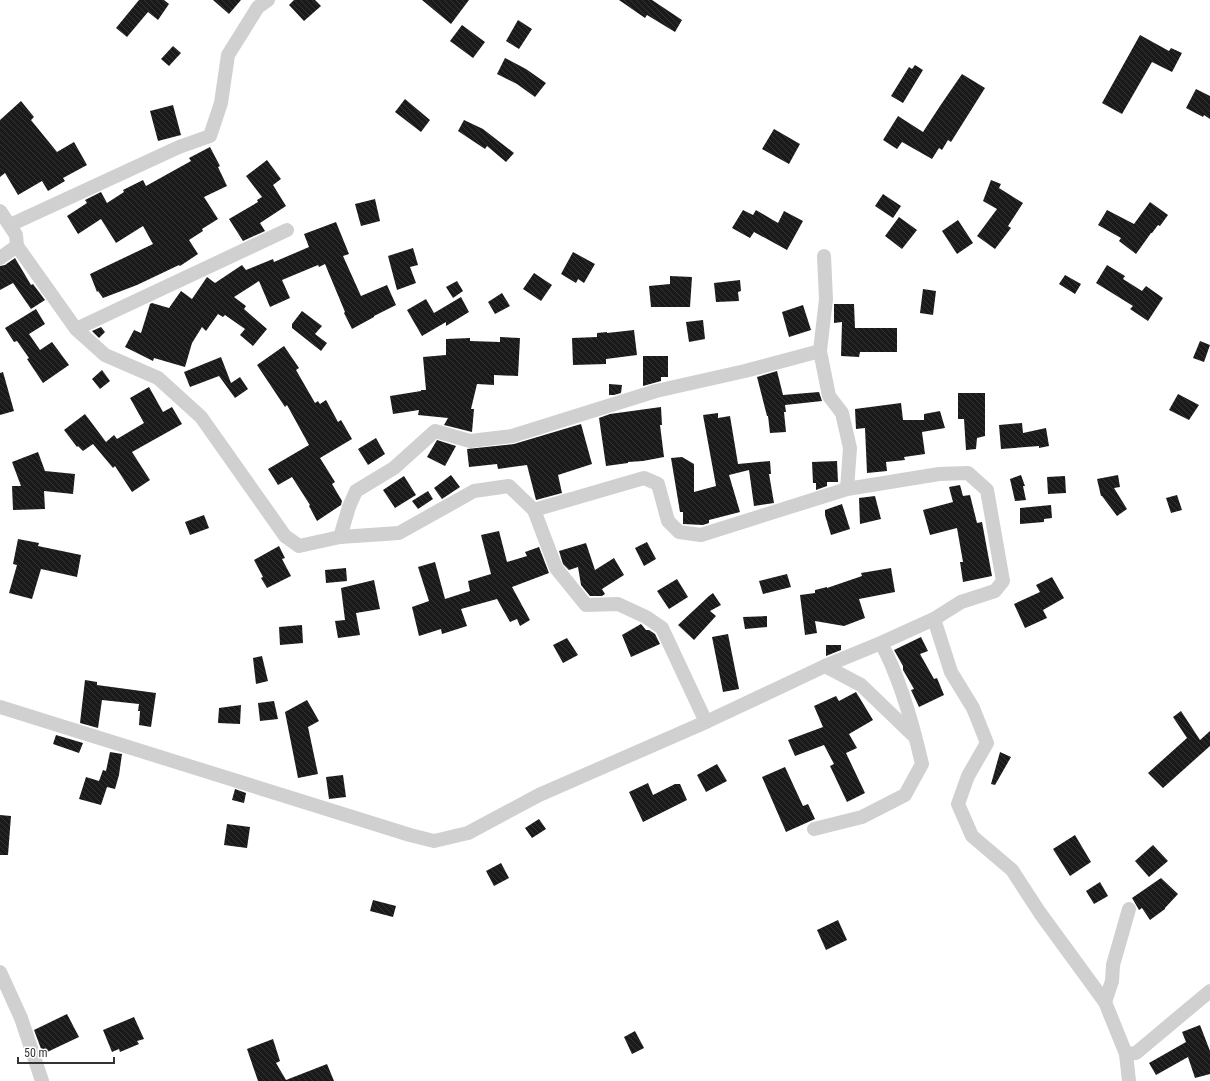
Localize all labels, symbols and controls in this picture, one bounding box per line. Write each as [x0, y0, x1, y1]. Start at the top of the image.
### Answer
scale bar [18, 1039, 114, 1065]
text: 50 m [24, 1046, 48, 1060]

